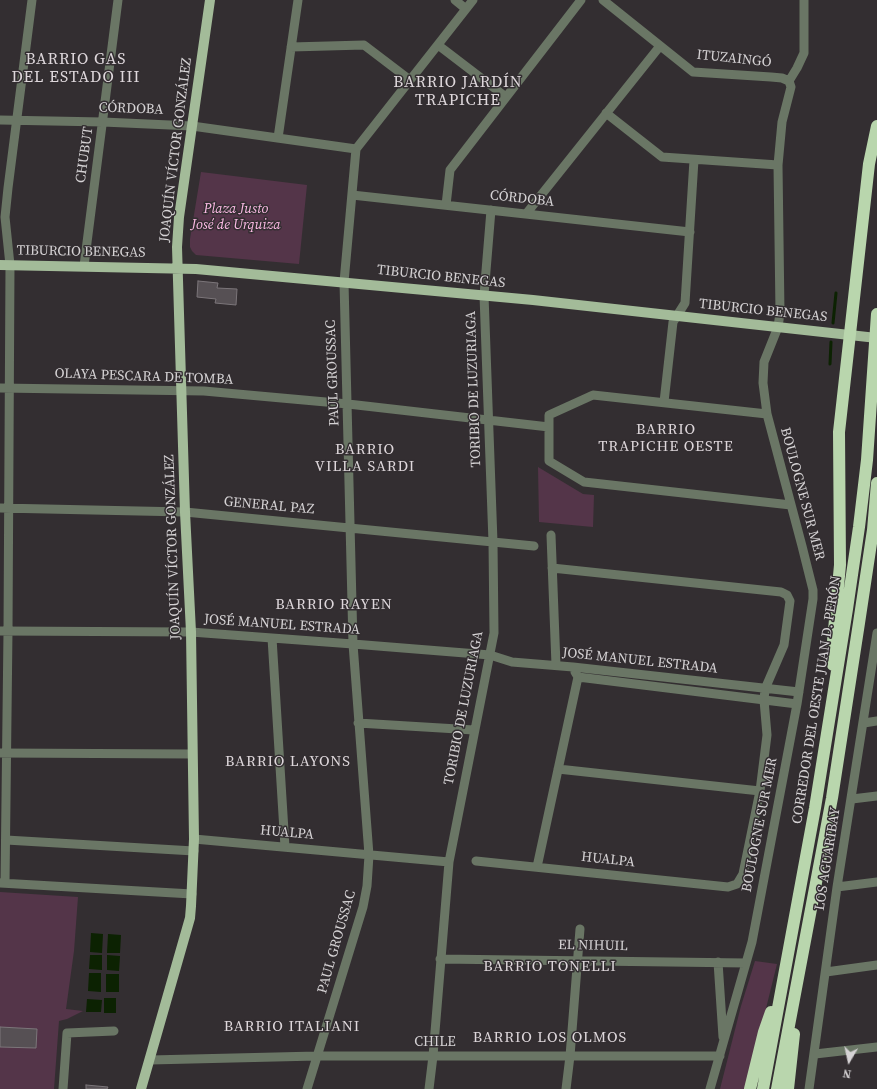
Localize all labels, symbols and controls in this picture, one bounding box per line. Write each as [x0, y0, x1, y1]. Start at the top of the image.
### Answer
street label: ITUZAINGÓ [696, 47, 772, 71]
district label: BARRIO GAS DEL ESTADO III [12, 50, 140, 88]
street label: JOAQUÍN VÍCTOR GONZÁLEZ [156, 57, 196, 243]
district label: BARRIO JARDÍN TRAPICHE [393, 73, 523, 111]
street label: CÓRDOBA [98, 99, 164, 119]
street label: CHUBUT [73, 126, 97, 184]
street label: CÓRDOBA [489, 187, 555, 211]
park label: Plaza Justo José de Urquiza [192, 201, 280, 234]
street label: TIBURCIO BENEGAS [16, 242, 146, 262]
street label: TIBURCIO BENEGAS [376, 262, 506, 292]
street label: TIBURCIO BENEGAS [698, 296, 828, 326]
street label: TORIBIO DE LUZURIAGA [463, 310, 485, 468]
street label: PAUL GROUSSAC [323, 320, 343, 426]
street label: OLAYA PESCARA DE TOMBA [54, 365, 234, 389]
district label: BARRIO TRAPICHE OESTE [598, 421, 734, 456]
street label: BOULOGNE SUR MER [776, 426, 828, 562]
district label: BARRIO VILLA SARDI [315, 441, 415, 476]
street label: JOAQUÍN VÍCTOR GONZÁLEZ [161, 454, 185, 640]
street label: GENERAL PAZ [223, 494, 315, 518]
street label: CORREDOR DEL OESTE JUAN D. PERÓN [789, 575, 845, 825]
district label: BARRIO RAYEN [275, 596, 393, 614]
street label: JOSÉ MANUEL ESTRADA [203, 611, 361, 639]
street label: TORIBIO DE LUZURIAGA [441, 630, 487, 786]
street label: JOSÉ MANUEL ESTRADA [561, 644, 719, 678]
district label: BARRIO LAYONS [225, 753, 351, 771]
street label: BOULOGNE SUR MER [739, 756, 781, 894]
street label: LOS AGUARIBAY [812, 806, 844, 912]
street label: HUALPA [259, 822, 315, 844]
street label: HUALPA [580, 849, 636, 871]
street label: PAUL GROUSSAC [314, 889, 360, 995]
street label: EL NIHUIL [558, 937, 628, 955]
district label: BARRIO TONELLI [483, 958, 617, 976]
district label: BARRIO ITALIANI [224, 1018, 360, 1036]
district label: BARRIO LOS OLMOS [473, 1029, 627, 1047]
street label: CHILE [414, 1034, 456, 1050]
north arrow [829, 1041, 869, 1081]
text: N [842, 1065, 852, 1081]

